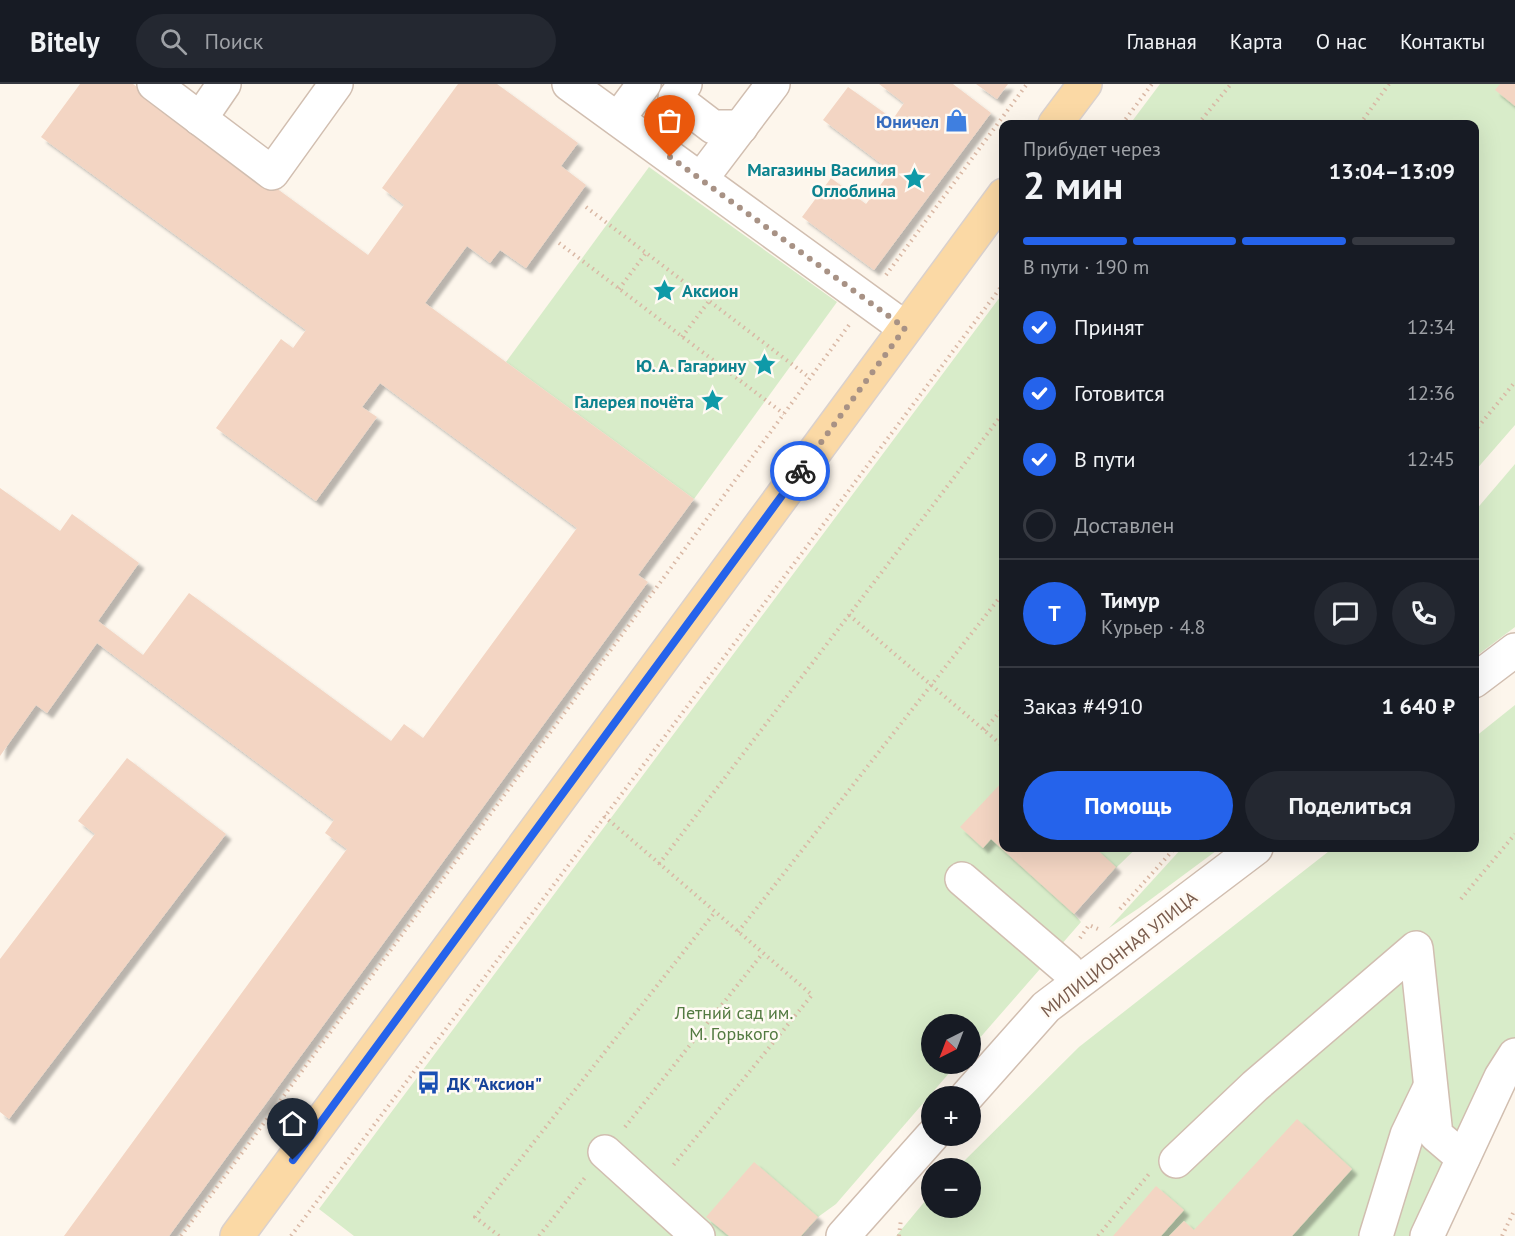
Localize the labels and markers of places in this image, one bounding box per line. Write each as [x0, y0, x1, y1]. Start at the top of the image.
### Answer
pin [644, 95, 695, 157]
shop icon: Юничел [944, 108, 970, 134]
place label: Юничел [876, 110, 939, 133]
place label: Магазины Василия Оглоблина [747, 158, 896, 202]
place icon: Магазины Василия Оглоблина [901, 166, 927, 192]
place icon: Аксион [651, 277, 677, 303]
place label: Аксион [682, 279, 738, 302]
place icon: Ю. А. Гагарину [751, 352, 777, 378]
place label: Ю. А. Гагарину [636, 354, 746, 377]
place icon: Галерея почёта [699, 388, 725, 414]
place label: Галерея почёта [574, 390, 694, 413]
bus stop icon: ДК "Аксион" [416, 1070, 442, 1096]
place label: ДК "Аксион" [447, 1072, 542, 1095]
pin [267, 1098, 318, 1160]

